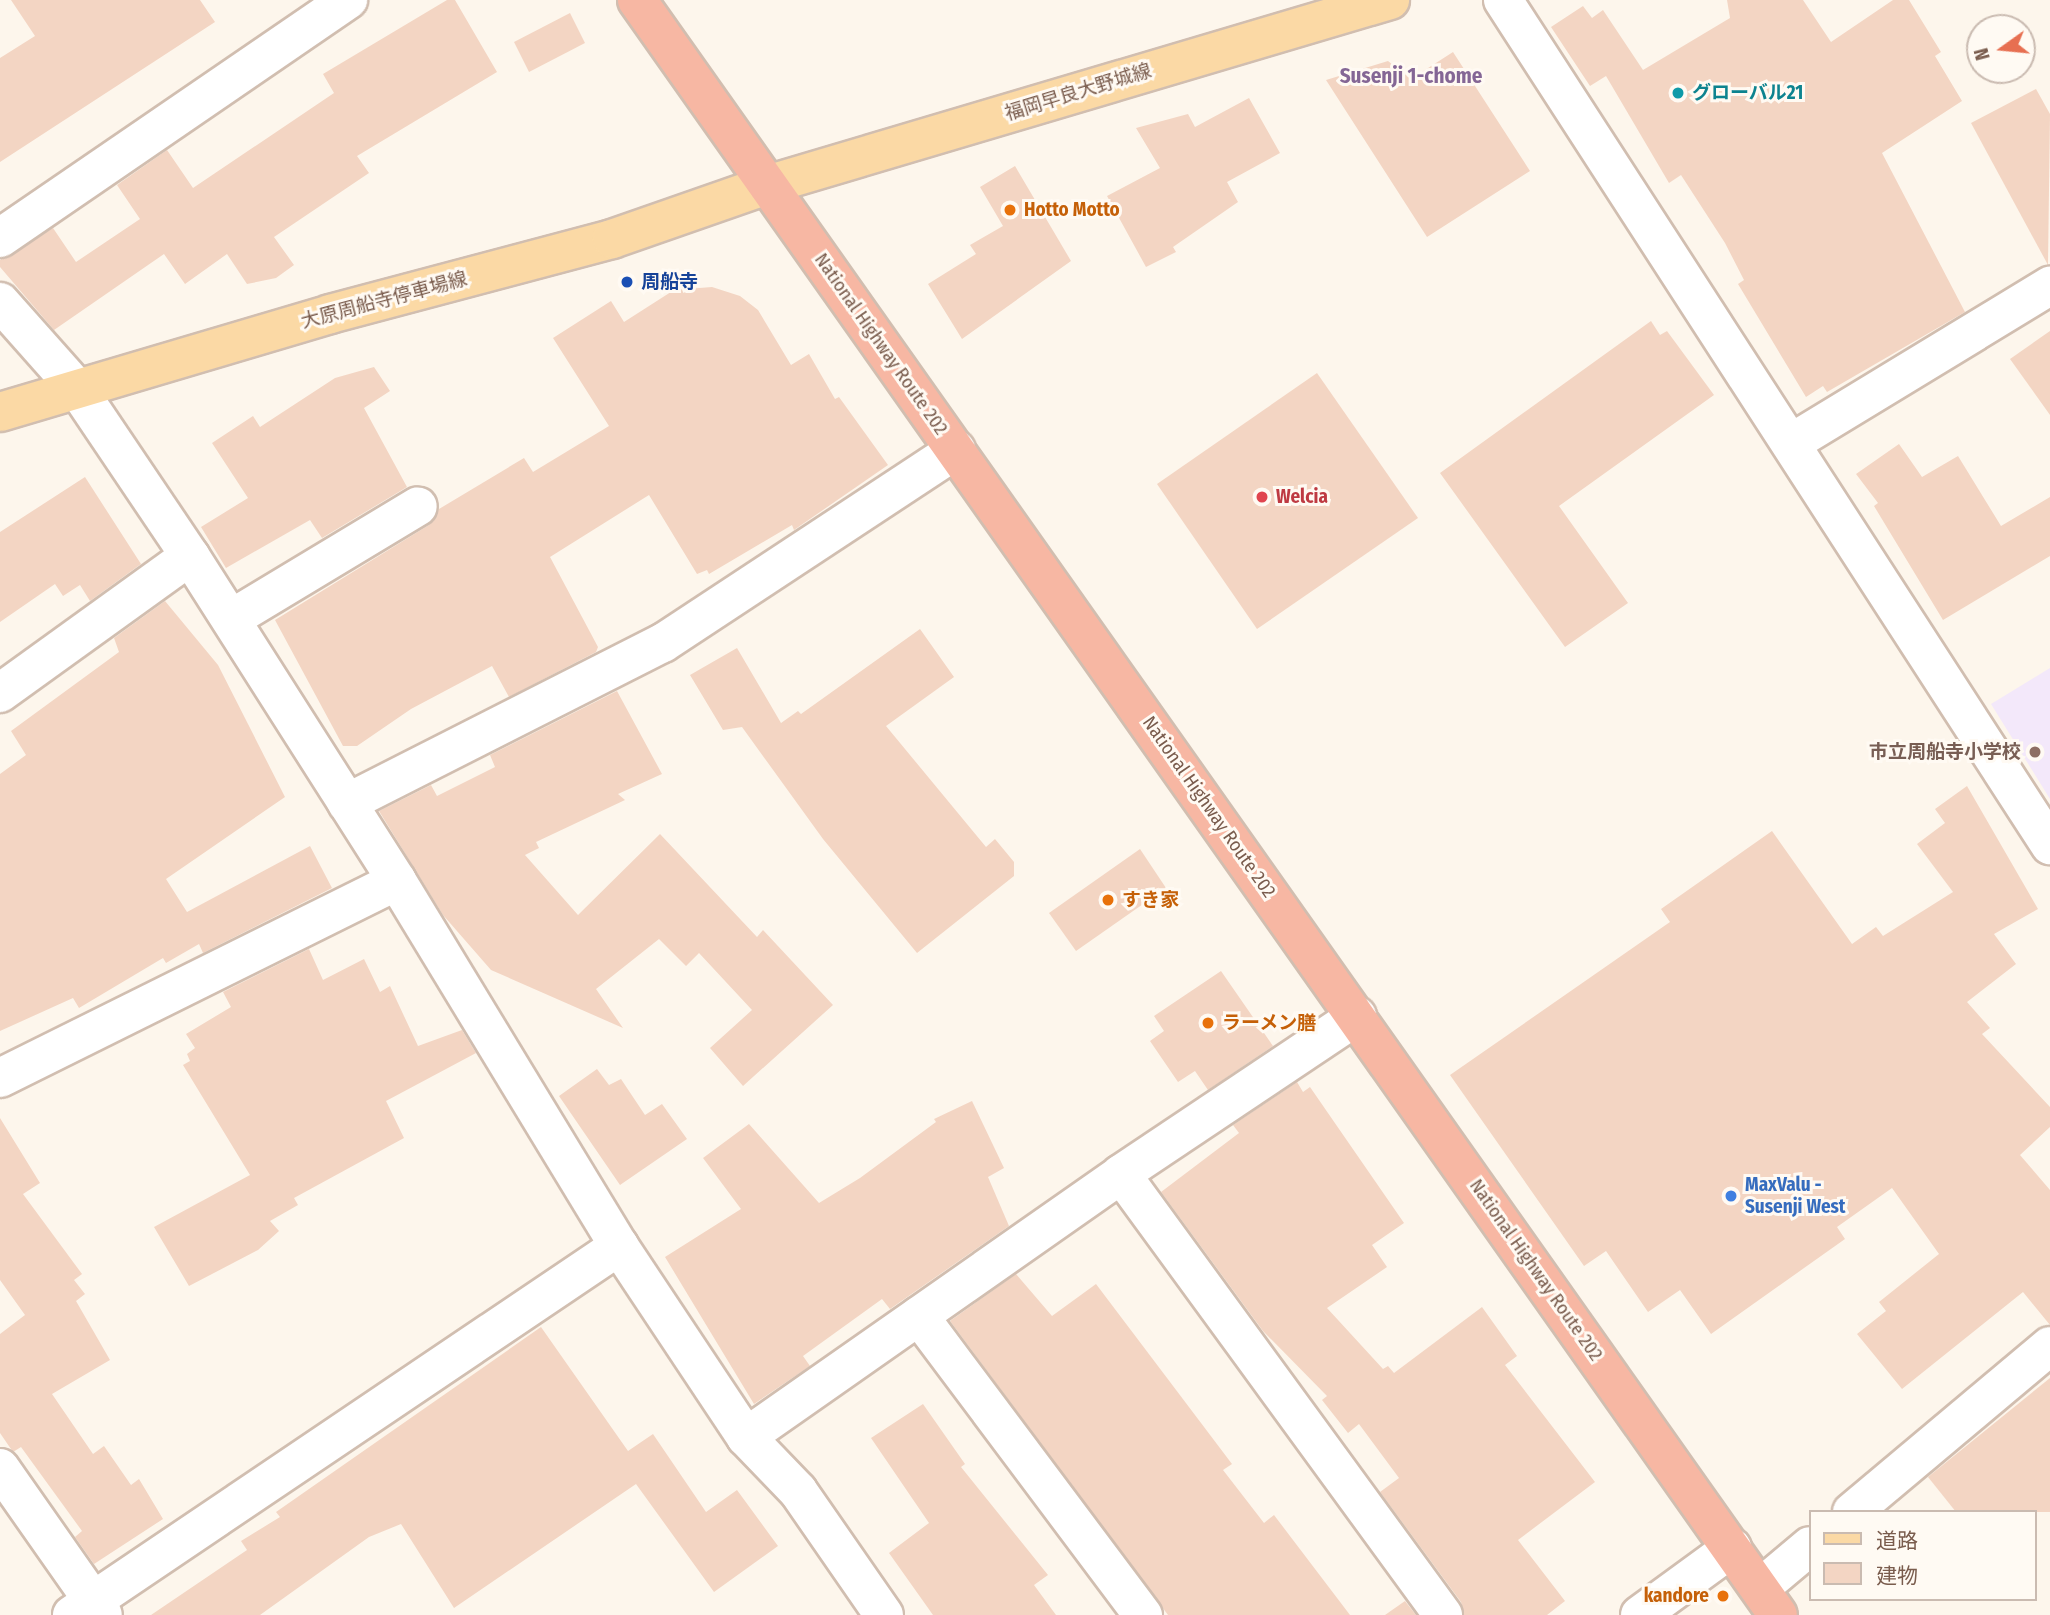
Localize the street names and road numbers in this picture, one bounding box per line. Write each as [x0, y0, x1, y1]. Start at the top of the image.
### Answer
street label: 福岡早良大野城線 [1002, 59, 1154, 125]
street label: National Highway Route 202 [810, 249, 952, 439]
street label: 大原周船寺停車場線 [298, 267, 470, 333]
street label: National Highway Route 202 [1138, 712, 1280, 902]
street label: National Highway Route 202 [1465, 1175, 1607, 1365]

